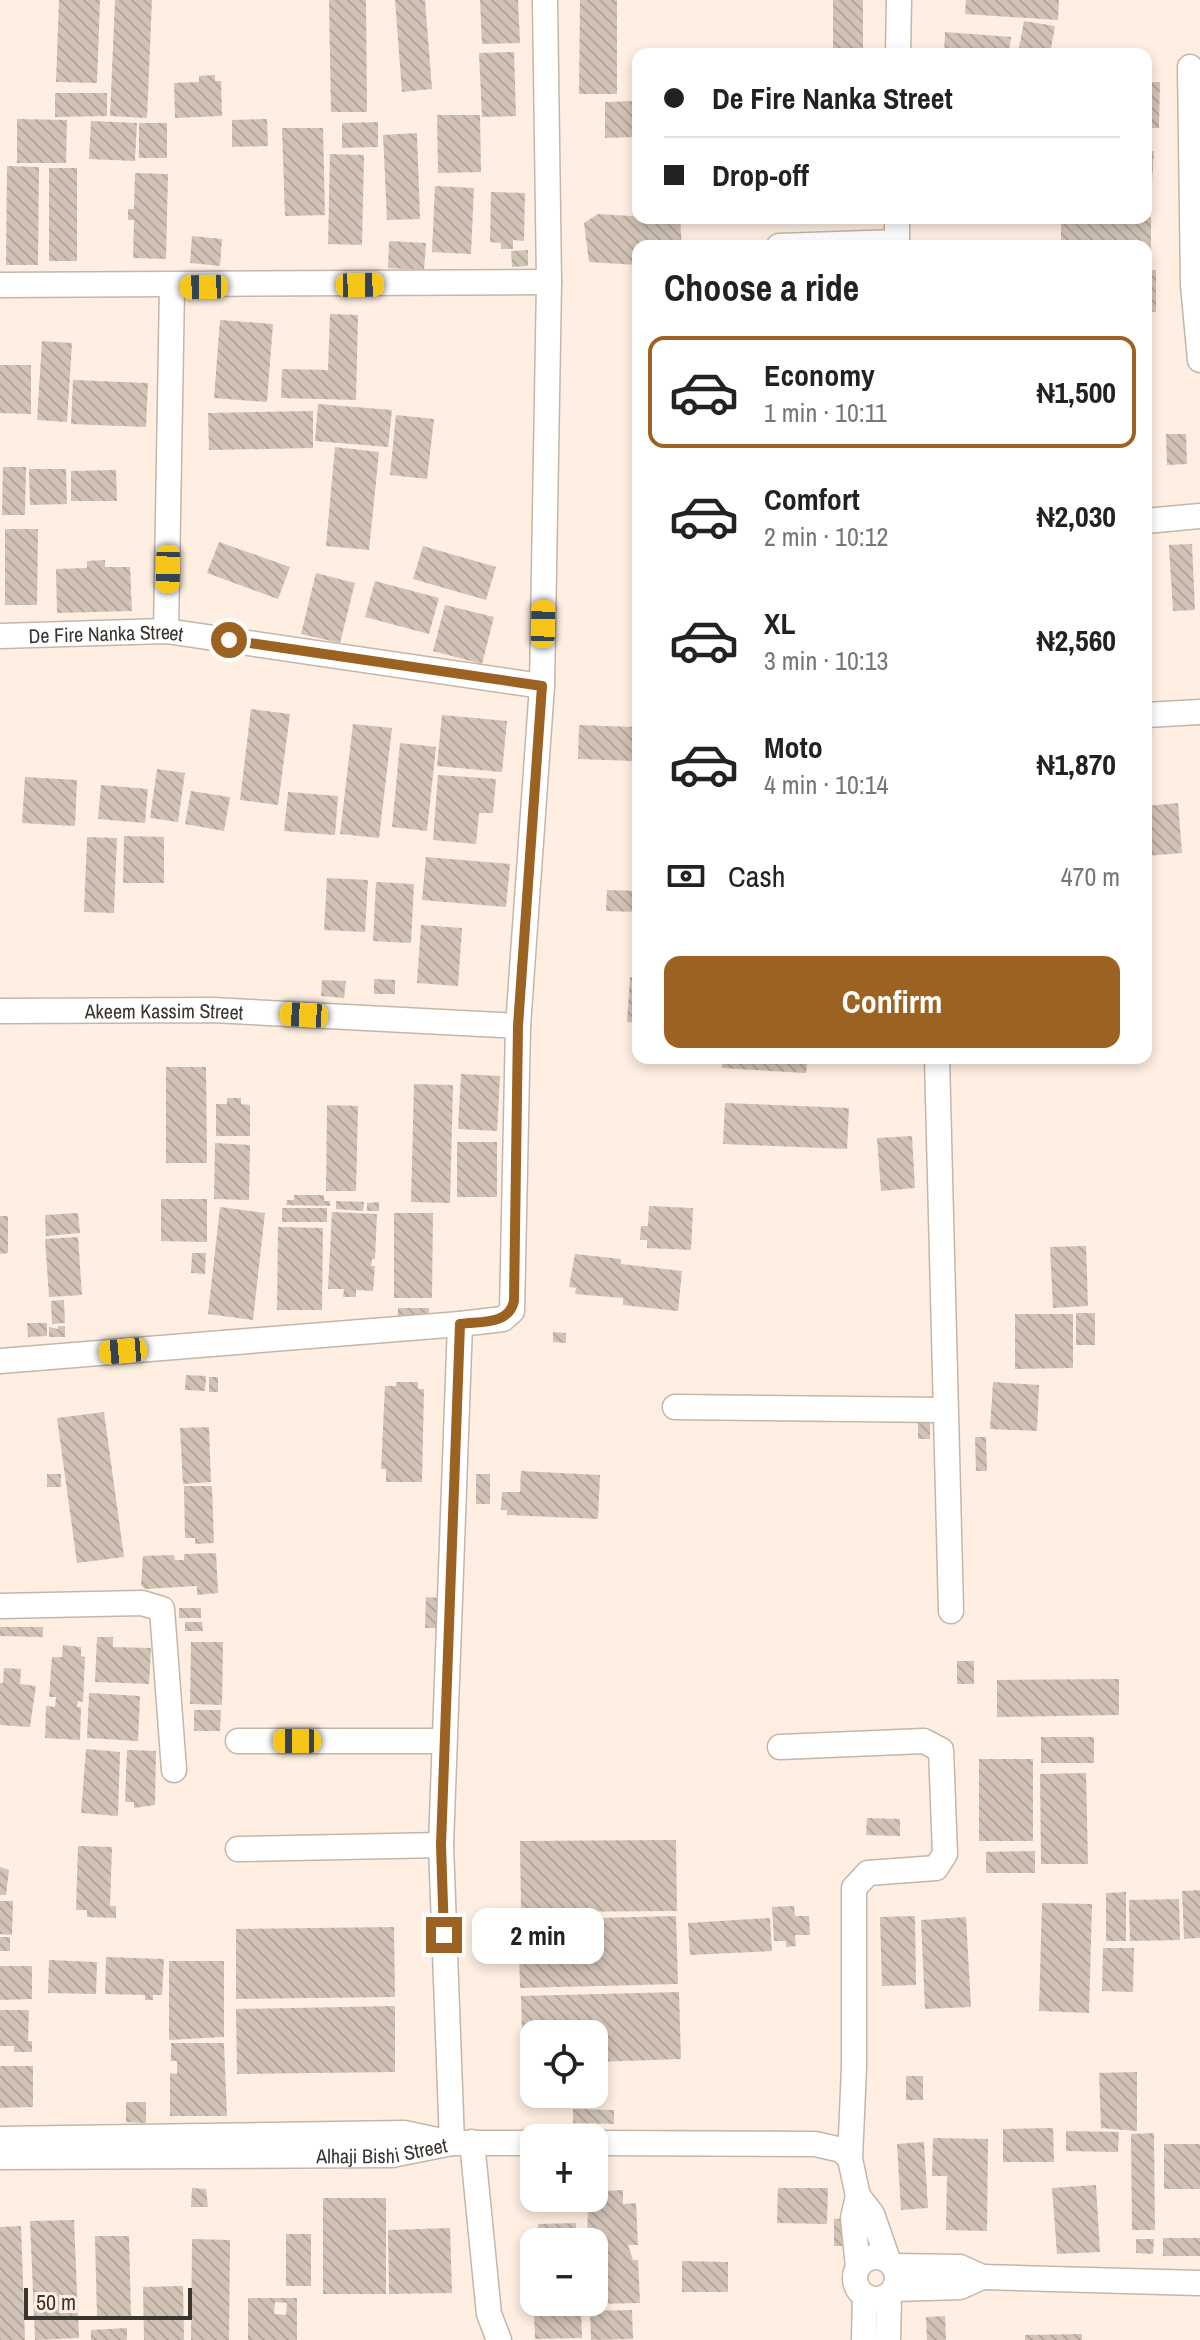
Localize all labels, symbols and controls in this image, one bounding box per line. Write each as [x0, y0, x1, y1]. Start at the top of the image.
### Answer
text: De Fire Nanka Street [712, 78, 953, 118]
text: Drop-off [712, 155, 809, 195]
text: Choose a ride [664, 264, 859, 312]
car [336, 273, 384, 297]
car [180, 275, 228, 299]
text: Economy [764, 355, 875, 395]
icon: car [668, 356, 740, 428]
text: ₦1,500 [1037, 372, 1116, 412]
text: 1 min · 10:11 [764, 395, 887, 430]
text: Comfort [764, 479, 860, 519]
icon: car [668, 480, 740, 552]
text: ₦2,030 [1037, 496, 1116, 536]
text: 2 min · 10:12 [764, 519, 888, 554]
car [156, 545, 180, 593]
car [531, 600, 555, 648]
text: XL [764, 603, 795, 643]
icon: car [668, 604, 740, 676]
street label: De Fire Nanka Street [28, 617, 186, 649]
text: ₦2,560 [1037, 620, 1116, 660]
route start [211, 622, 247, 658]
text: 3 min · 10:13 [764, 643, 888, 678]
text: Moto [764, 727, 823, 767]
icon: car [668, 728, 740, 800]
text: ₦1,870 [1037, 744, 1116, 784]
text: 4 min · 10:14 [764, 767, 888, 802]
icon: cash [664, 854, 708, 898]
text: Cash [728, 856, 785, 896]
text: 470 m [1061, 859, 1120, 894]
button: Confirm [664, 956, 1120, 1048]
street label: Akeem Kassim Street [84, 996, 244, 1025]
car [279, 1002, 329, 1028]
car [98, 1337, 148, 1365]
car [273, 1729, 321, 1753]
callout: 2 min [472, 1907, 604, 1963]
route end [426, 1917, 462, 1953]
text: 2 min [510, 1918, 566, 1953]
map controls [520, 2020, 608, 2316]
button: locate [520, 2020, 608, 2108]
button: + [520, 2124, 608, 2212]
street label: Alhaji Bishi Street [315, 2131, 450, 2169]
button: − [520, 2228, 608, 2316]
scale bar [24, 2284, 192, 2320]
text: 50 m [36, 2287, 76, 2317]

